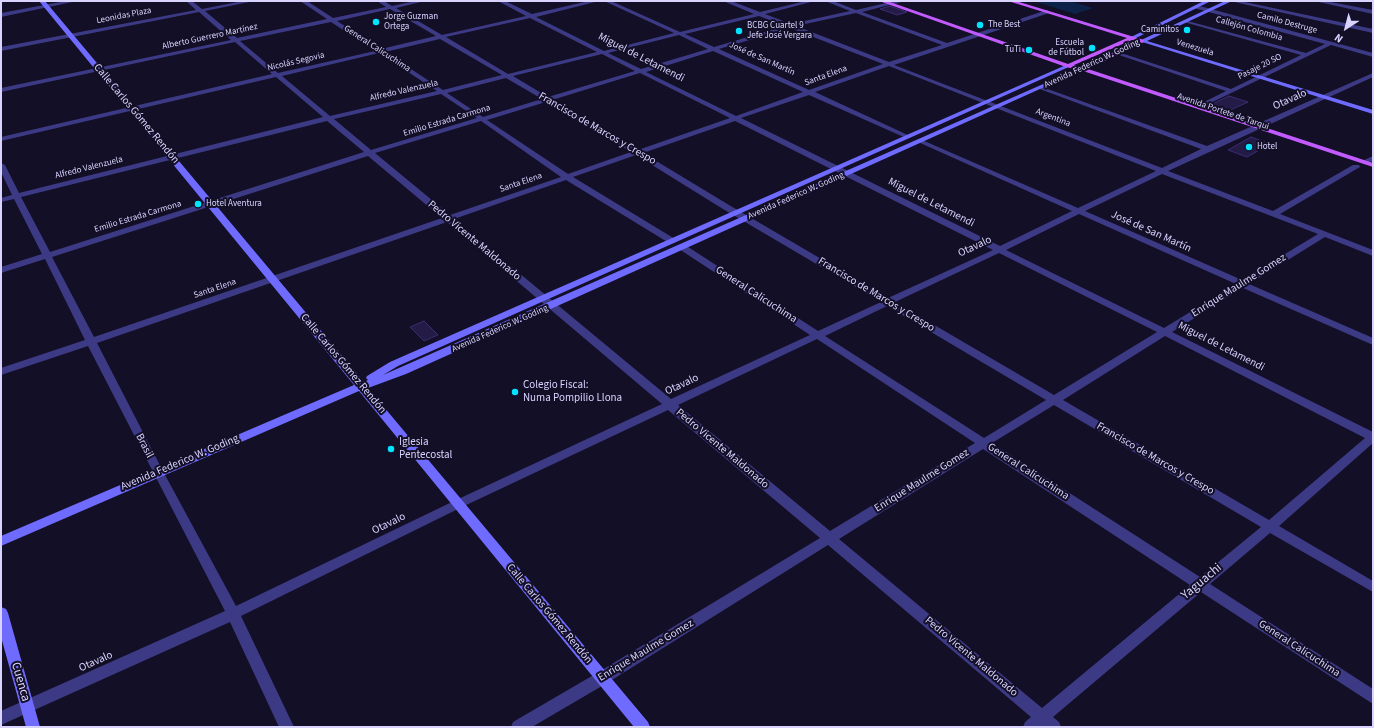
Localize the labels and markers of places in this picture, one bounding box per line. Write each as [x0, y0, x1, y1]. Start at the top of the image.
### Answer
place label: Jorge Guzman Ortega [384, 12, 438, 33]
marker: Jorge Guzman Ortega [371, 17, 381, 27]
marker: The Best [975, 20, 985, 30]
place label: The Best [988, 20, 1020, 30]
place label: BCBG Cuartel 9 Jefe José Vergara [747, 21, 812, 42]
place label: Caminitos [1141, 25, 1179, 35]
marker: Caminitos [1182, 25, 1192, 35]
marker: BCBG Cuartel 9 Jefe José Vergara [734, 26, 744, 36]
place label: Escuela de Fútbol [1048, 38, 1084, 59]
marker: Escuela de Fútbol [1087, 43, 1097, 53]
place label: TuTi [1005, 45, 1021, 55]
marker: TuTi [1024, 45, 1034, 55]
marker: Hotel [1244, 142, 1254, 152]
place label: Hotel [1257, 142, 1277, 152]
marker: Hotel Aventura [193, 199, 203, 209]
place label: Hotel Aventura [206, 199, 262, 209]
place label: Colegio Fiscal: Numa Pompilio Llona [523, 379, 622, 405]
marker: Colegio Fiscal: Numa Pompilio Llona [510, 387, 520, 397]
place label: Iglesia Pentecostal [399, 436, 452, 462]
marker: Iglesia Pentecostal [386, 444, 396, 454]

